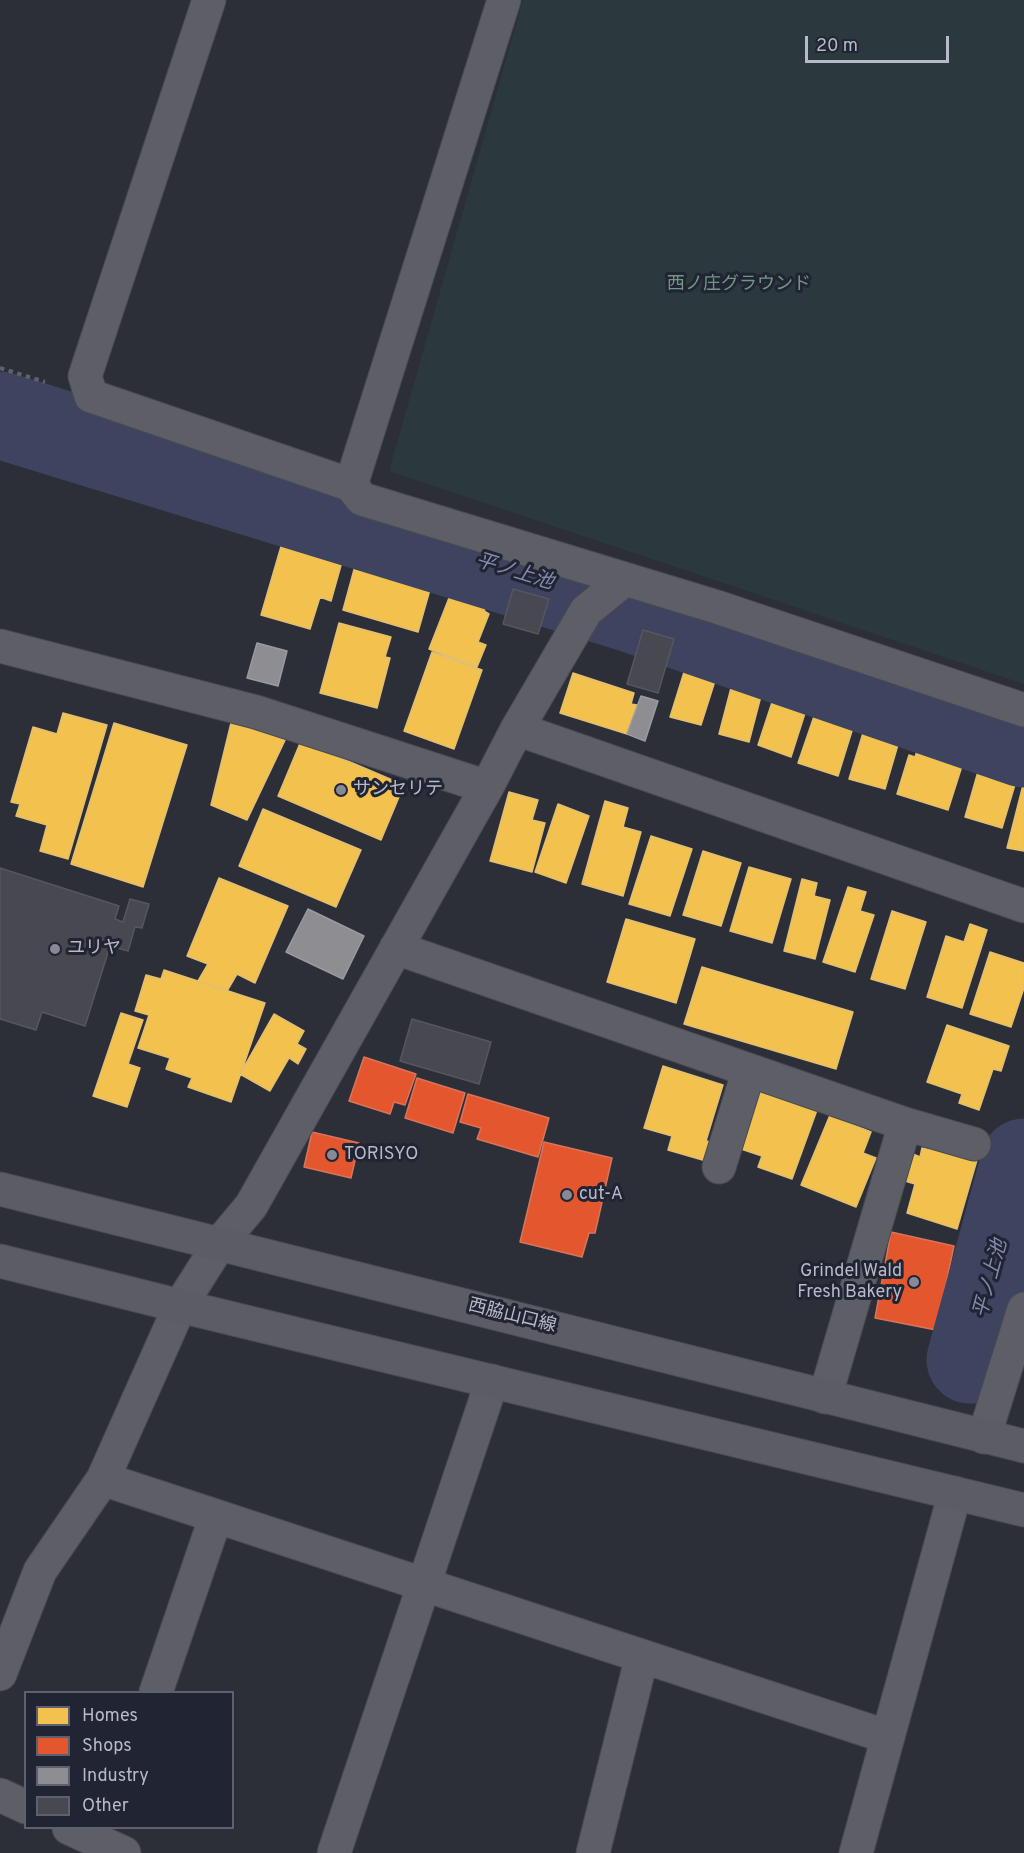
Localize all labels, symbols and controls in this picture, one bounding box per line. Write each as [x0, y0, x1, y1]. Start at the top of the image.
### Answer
scale bar [808, 24, 952, 62]
text: 20 m [816, 35, 858, 58]
park label: 西ノ庄グラウンド [667, 274, 811, 296]
water label: 平ノ上池 [472, 550, 556, 596]
place label: サンセリテ [353, 779, 443, 801]
marker: サンセリテ [334, 783, 348, 797]
place label: ユリヤ [67, 938, 121, 960]
marker: ユリヤ [48, 942, 62, 956]
place label: TORISYO [344, 1144, 418, 1166]
marker: TORISYO [325, 1148, 339, 1162]
place label: cut-A [579, 1184, 623, 1206]
marker: cut-A [560, 1188, 574, 1202]
water label: 平ノ上池 [970, 1237, 1014, 1321]
place label: Grindel Wald Fresh Bakery [797, 1261, 902, 1304]
marker: Grindel Wald Fresh Bakery [907, 1275, 921, 1289]
street label: 西脇山口線 [466, 1296, 558, 1338]
legend [24, 1691, 234, 1829]
text: Homes [82, 1705, 138, 1728]
text: Shops [82, 1735, 132, 1758]
text: Industry [82, 1765, 149, 1788]
text: Other [82, 1795, 129, 1818]

